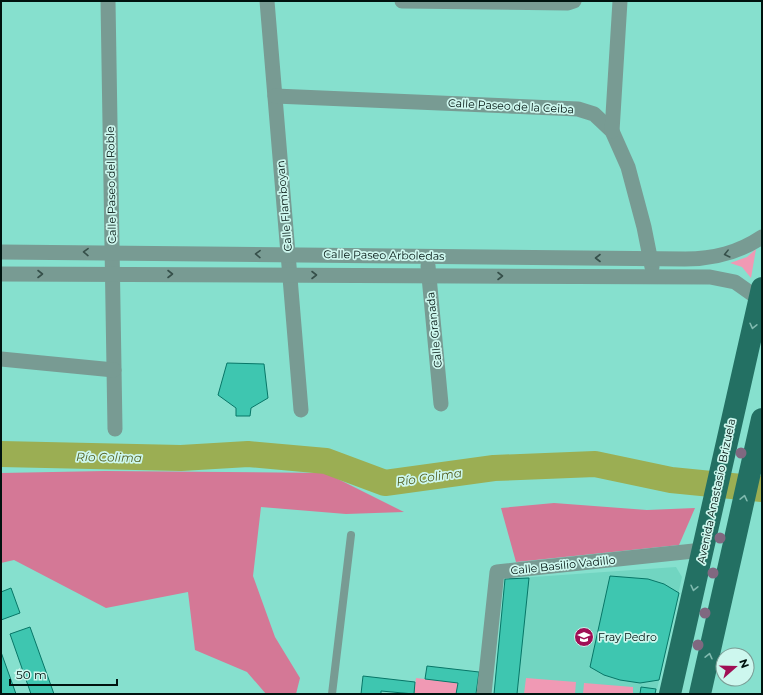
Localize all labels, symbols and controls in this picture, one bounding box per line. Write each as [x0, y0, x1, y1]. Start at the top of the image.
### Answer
street label: Calle Paseo de la Ceiba [448, 96, 574, 116]
street label: Calle Paseo del Roble [103, 126, 119, 244]
street label: Calle Flamboyan [273, 160, 295, 252]
street label: Calle Paseo Arboledas [323, 247, 445, 263]
one-way arrow [83, 248, 89, 257]
one-way arrow [724, 249, 731, 258]
one-way arrow [255, 250, 261, 258]
one-way arrow [595, 254, 601, 262]
one-way arrow [37, 270, 43, 278]
one-way arrow [167, 270, 173, 278]
one-way arrow [311, 271, 317, 279]
one-way arrow [497, 272, 503, 280]
street label: Calle Granada [423, 291, 445, 369]
one-way arrow [750, 323, 758, 329]
street label: Avenida Anastasio Brizuela [694, 417, 738, 565]
water label: Río Colima [76, 449, 142, 465]
water label: Río Colima [395, 465, 463, 489]
one-way arrow [739, 495, 747, 501]
street label: Calle Basilio Vadillo [510, 553, 616, 577]
one-way arrow [691, 585, 699, 591]
school or university icon: Fray Pedro [573, 626, 595, 648]
place label: Fray Pedro [598, 630, 657, 644]
north arrow [715, 647, 755, 687]
one-way arrow [704, 653, 712, 659]
text: N [736, 657, 752, 670]
scale bar [10, 661, 117, 687]
text: 50 m [16, 667, 47, 682]

